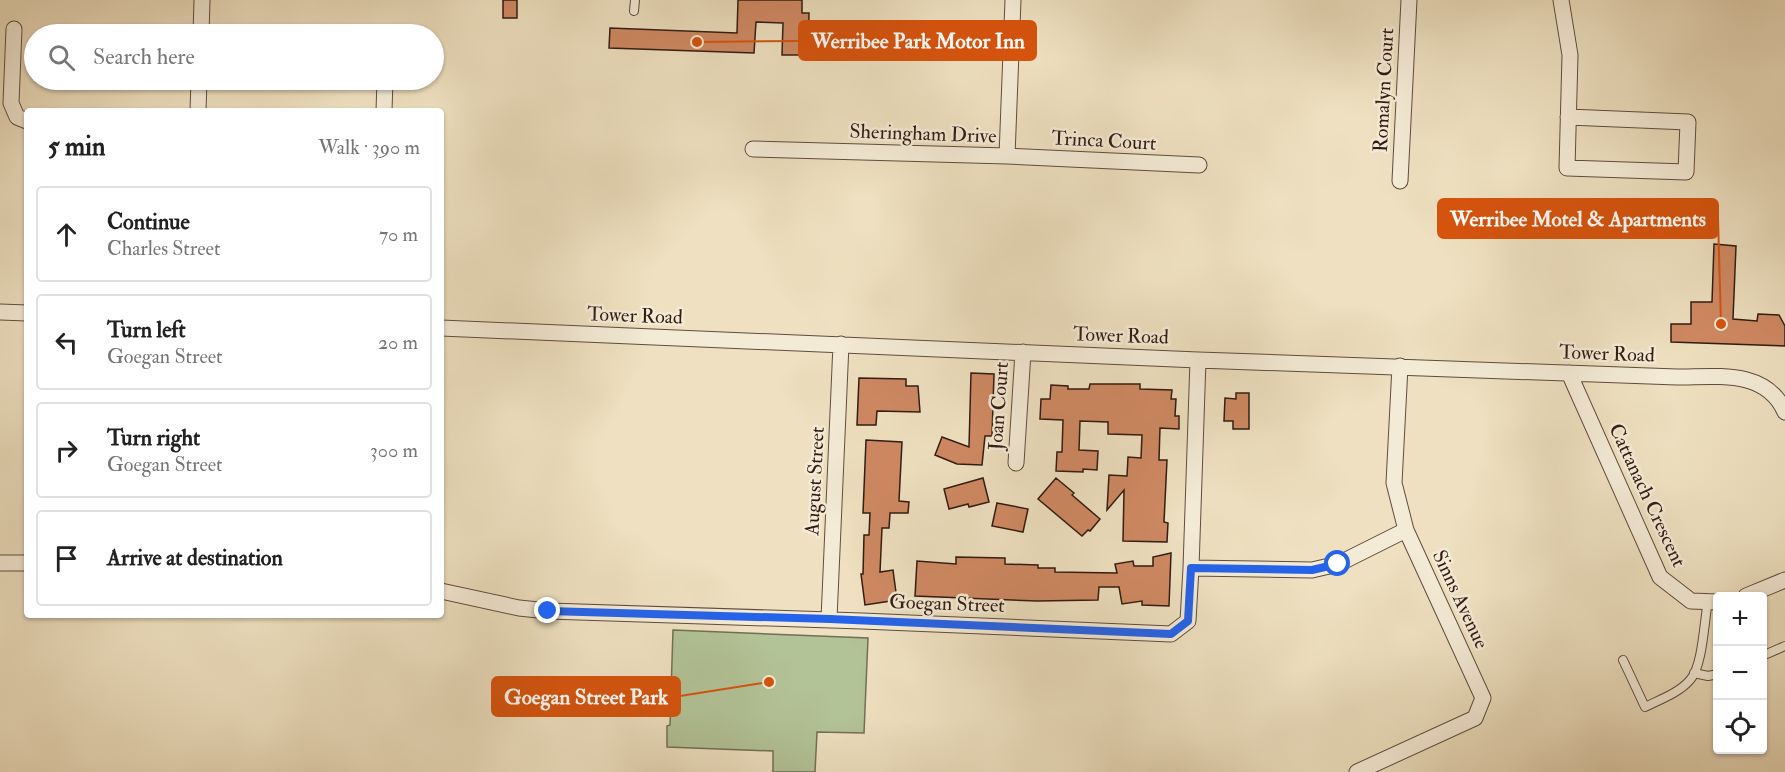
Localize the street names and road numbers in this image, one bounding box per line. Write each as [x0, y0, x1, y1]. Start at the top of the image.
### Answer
street label: Romalyn Court [1368, 27, 1399, 153]
street label: Sheringham Drive [849, 118, 997, 149]
street label: Trinca Court [1051, 125, 1157, 156]
street label: Tower Road [587, 301, 683, 330]
street label: Tower Road [1073, 321, 1169, 350]
street label: Tower Road [1559, 339, 1655, 368]
street label: Joan Court [983, 360, 1014, 452]
street label: Cattanach Crescent [1603, 419, 1692, 571]
street label: August Street [799, 425, 830, 537]
street label: Sinns Avenue [1427, 546, 1494, 653]
street label: Goegan Street [889, 589, 1006, 618]

